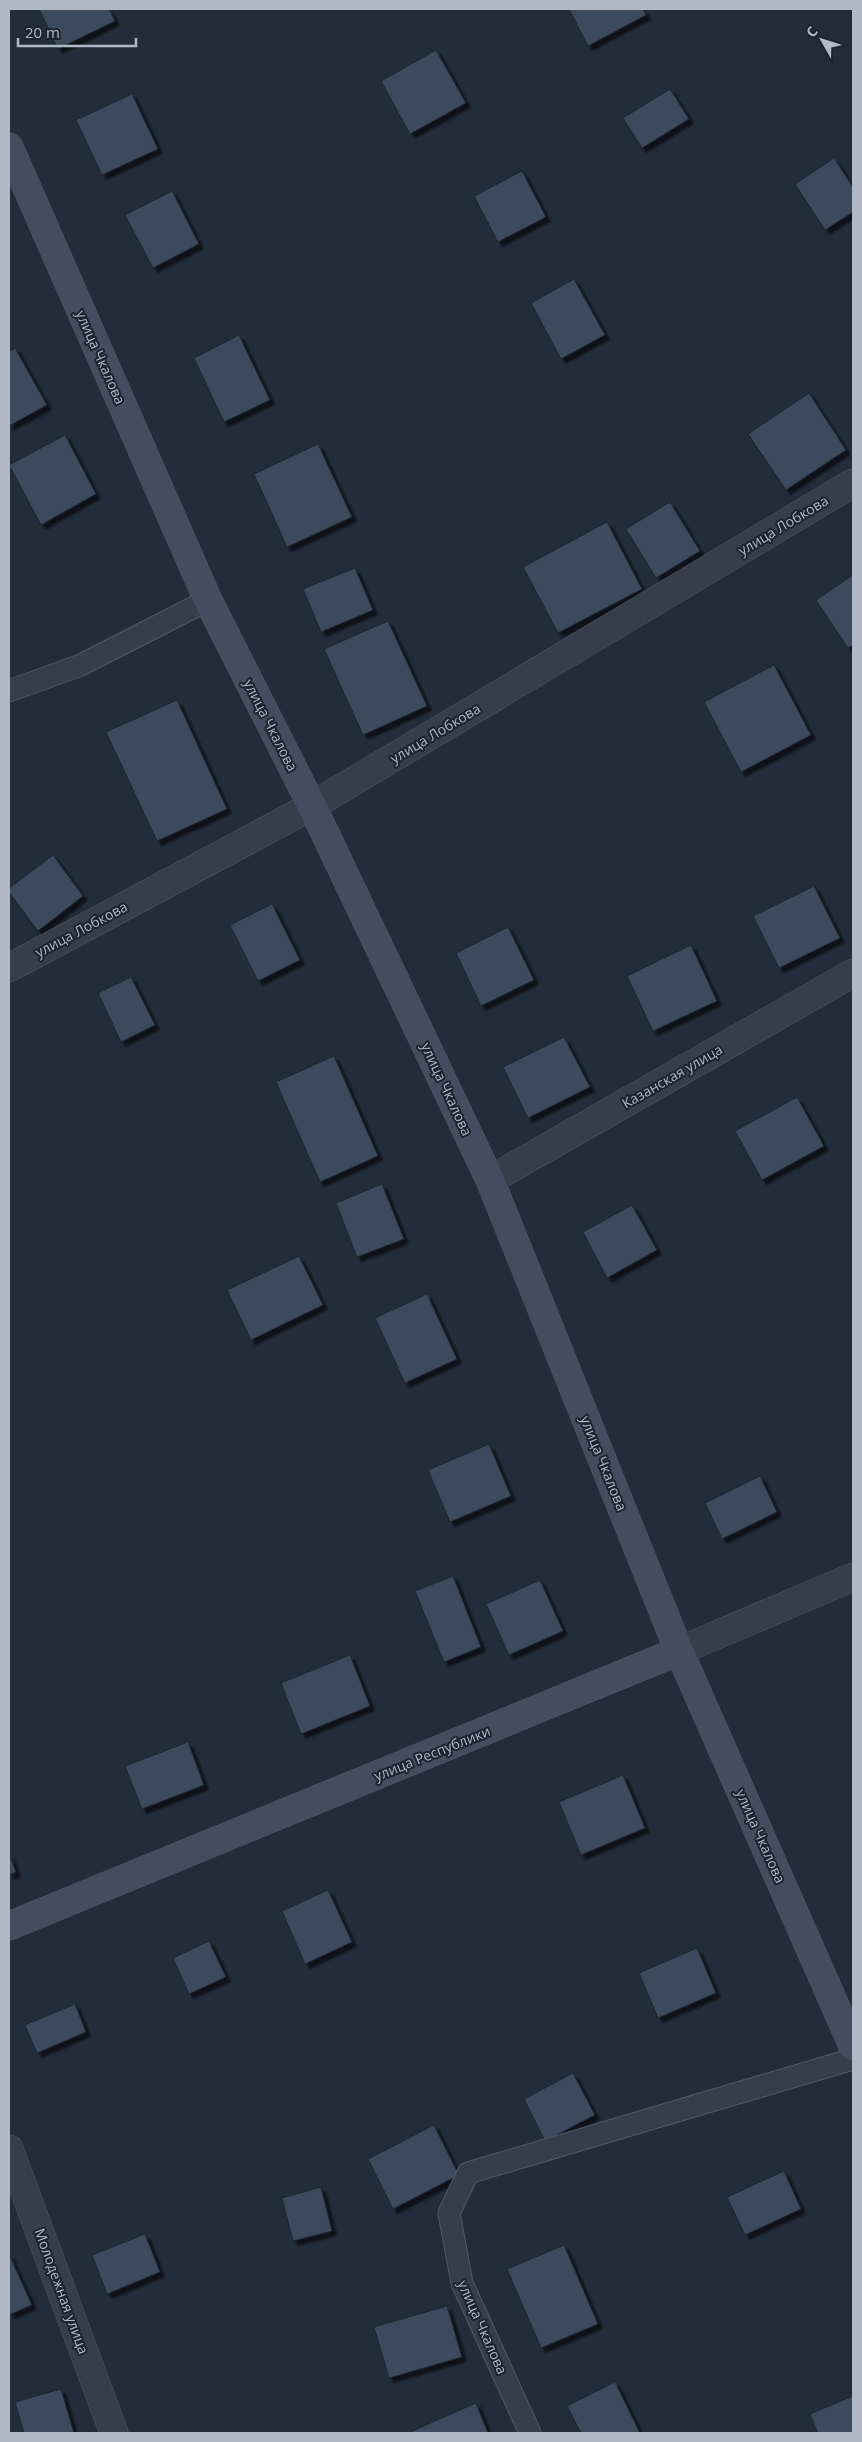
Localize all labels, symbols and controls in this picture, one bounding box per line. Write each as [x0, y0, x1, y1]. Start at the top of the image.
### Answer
scale bar [18, 15, 135, 47]
north arrow [797, 15, 847, 65]
text: 20 m [25, 22, 60, 42]
text: С [801, 22, 822, 41]
street label: улица Чкалова [72, 307, 130, 407]
street label: улица Лобкова [734, 491, 832, 559]
street label: улица Чкалова [240, 676, 302, 774]
street label: улица Лобкова [386, 699, 484, 767]
street label: улица Лобкова [31, 897, 131, 961]
street label: улица Чкалова [417, 1039, 477, 1139]
street label: Казанская улица [618, 1039, 726, 1113]
street label: улица Чкалова [576, 1413, 632, 1513]
street label: улица Республики [371, 1721, 493, 1785]
street label: улица Чкалова [732, 1786, 790, 1886]
street label: Молодежная улица [30, 2226, 94, 2356]
street label: улица Чкалова [454, 2277, 512, 2377]

